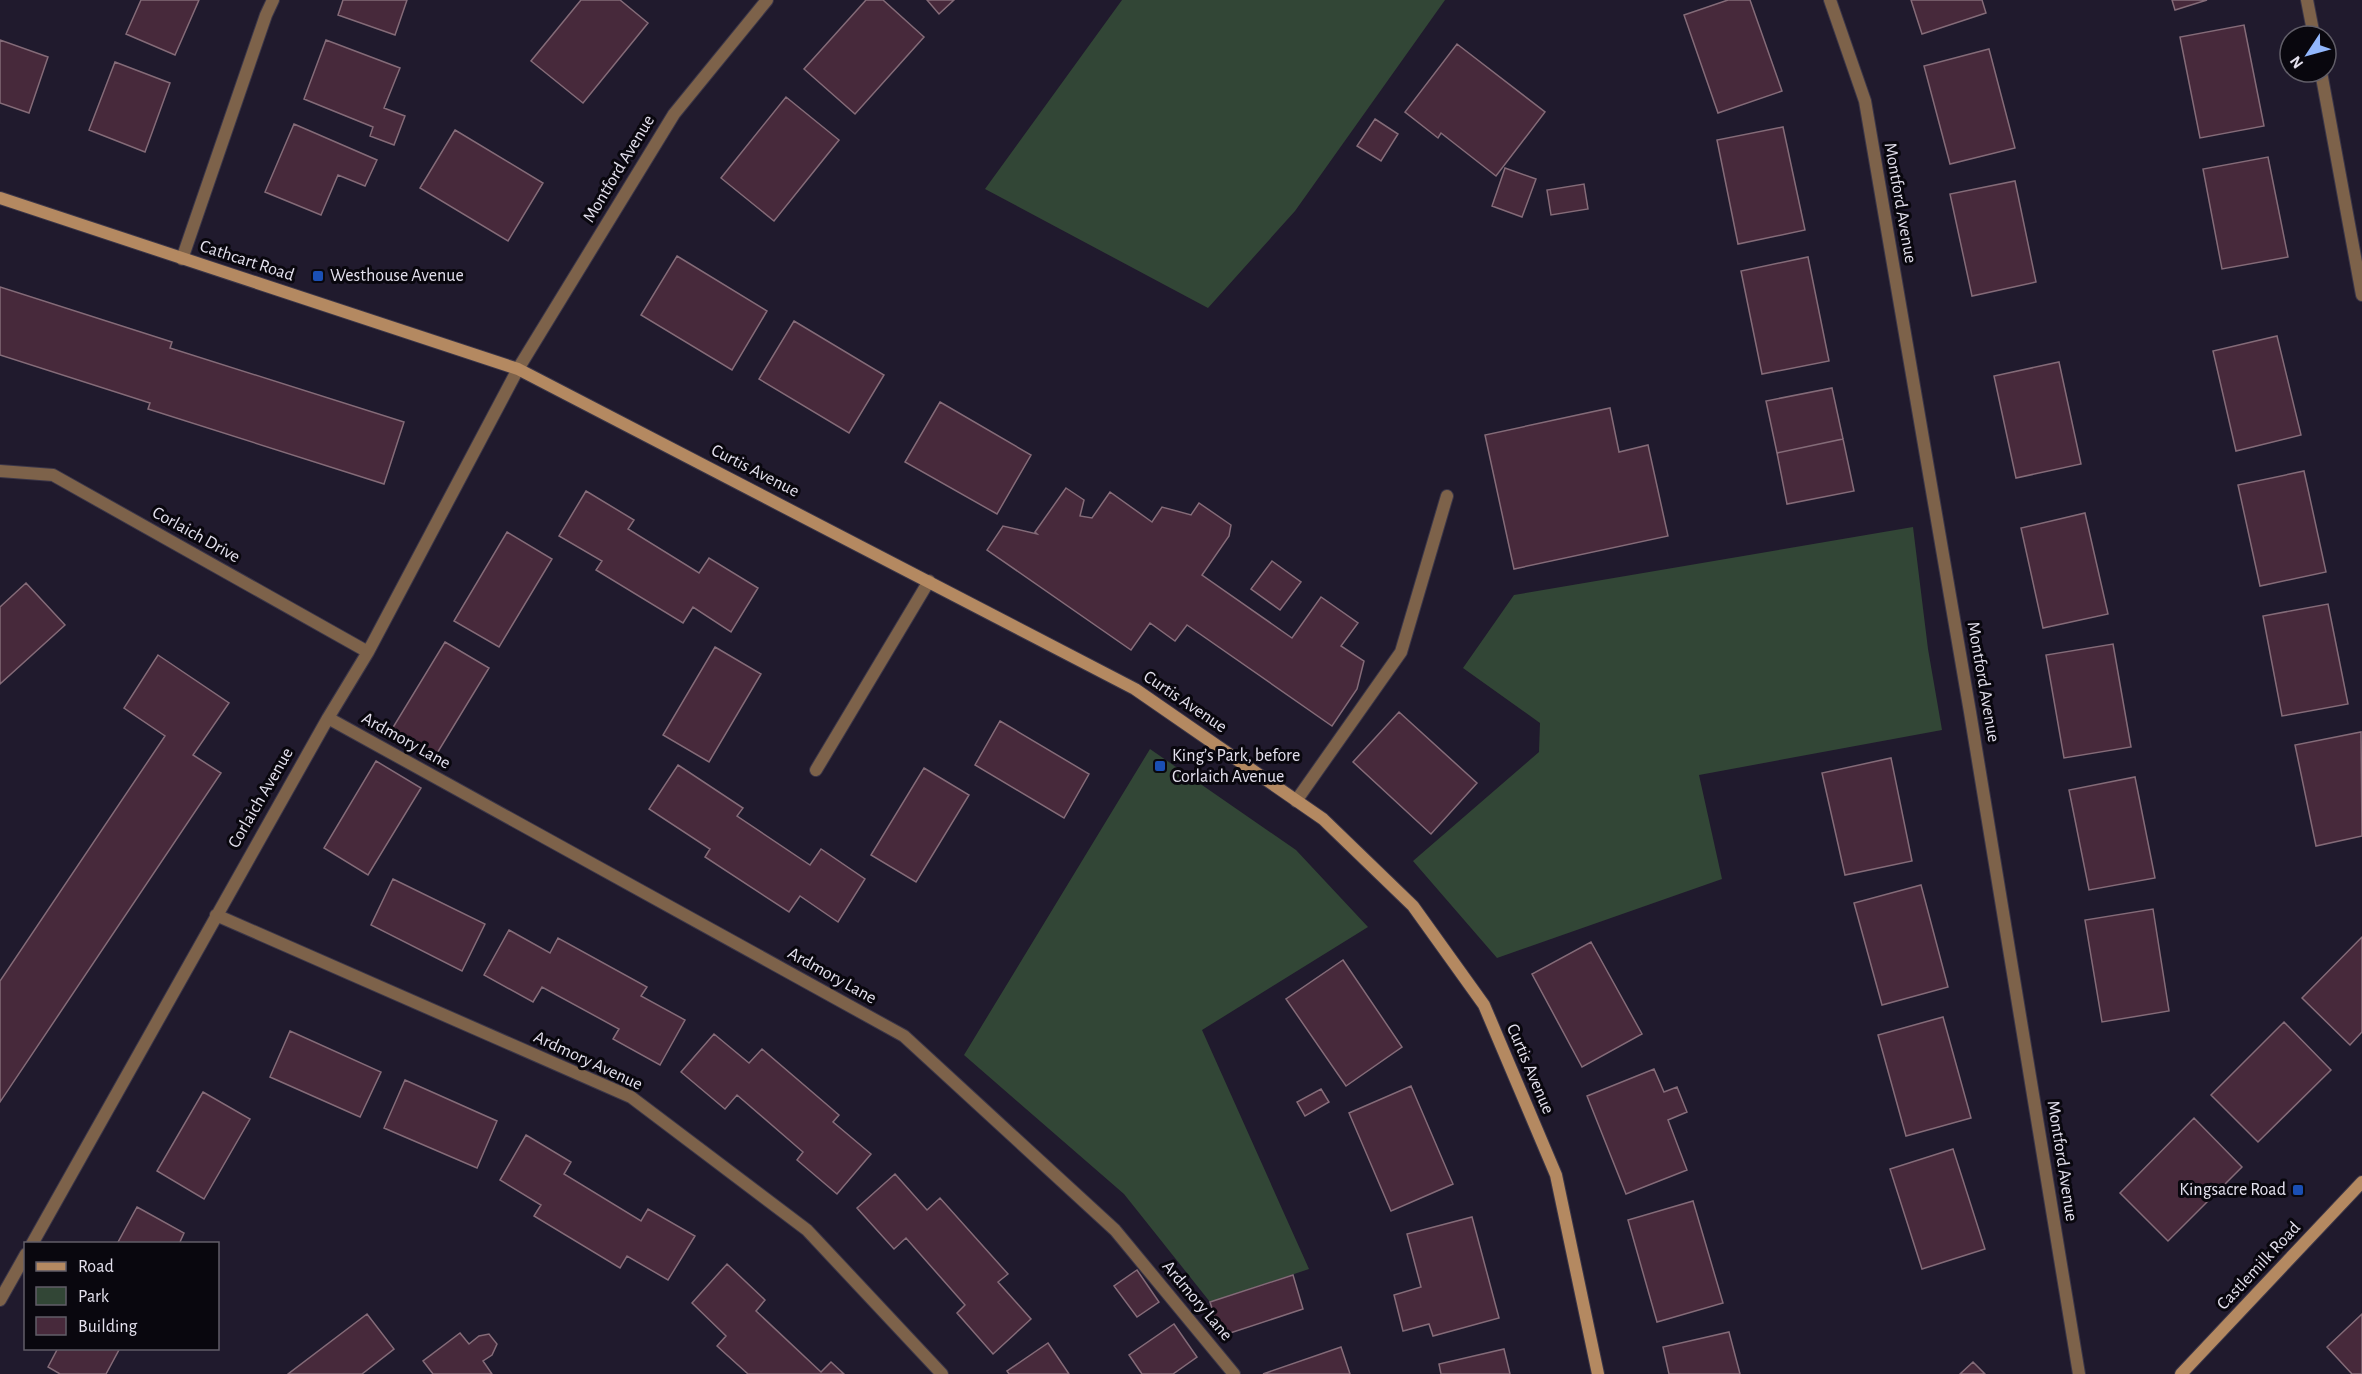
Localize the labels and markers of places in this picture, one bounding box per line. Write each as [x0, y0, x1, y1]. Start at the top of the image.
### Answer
place label: Westhouse Avenue [330, 267, 464, 285]
marker: Westhouse Avenue [311, 269, 325, 283]
place label: King’s Park, before Corlaich Avenue [1172, 747, 1300, 786]
marker: King’s Park, before Corlaich Avenue [1153, 759, 1167, 773]
place label: Kingsacre Road [2179, 1181, 2286, 1199]
marker: Kingsacre Road [2291, 1183, 2305, 1197]

